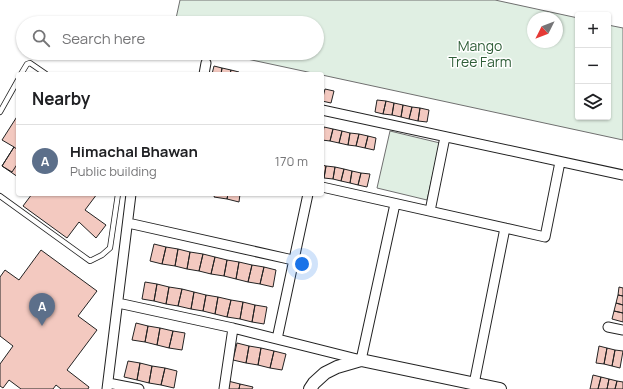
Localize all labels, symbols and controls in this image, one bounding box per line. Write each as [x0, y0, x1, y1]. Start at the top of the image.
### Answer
north arrow [527, 12, 563, 48]
map controls [575, 12, 611, 120]
button: + [575, 12, 611, 48]
search box [16, 16, 324, 60]
icon: search [30, 27, 52, 49]
text: Search here [62, 28, 145, 49]
park label: Mango Tree Farm [448, 36, 512, 71]
button: − [575, 48, 611, 84]
button: layers [575, 84, 611, 120]
text: Nearby [32, 87, 90, 110]
text: Himachal Bhawan [70, 141, 198, 162]
text: A [41, 152, 49, 170]
text: 170 m [275, 152, 308, 170]
text: Public building [70, 162, 157, 180]
your location [292, 254, 312, 274]
pin: A [29, 293, 55, 326]

